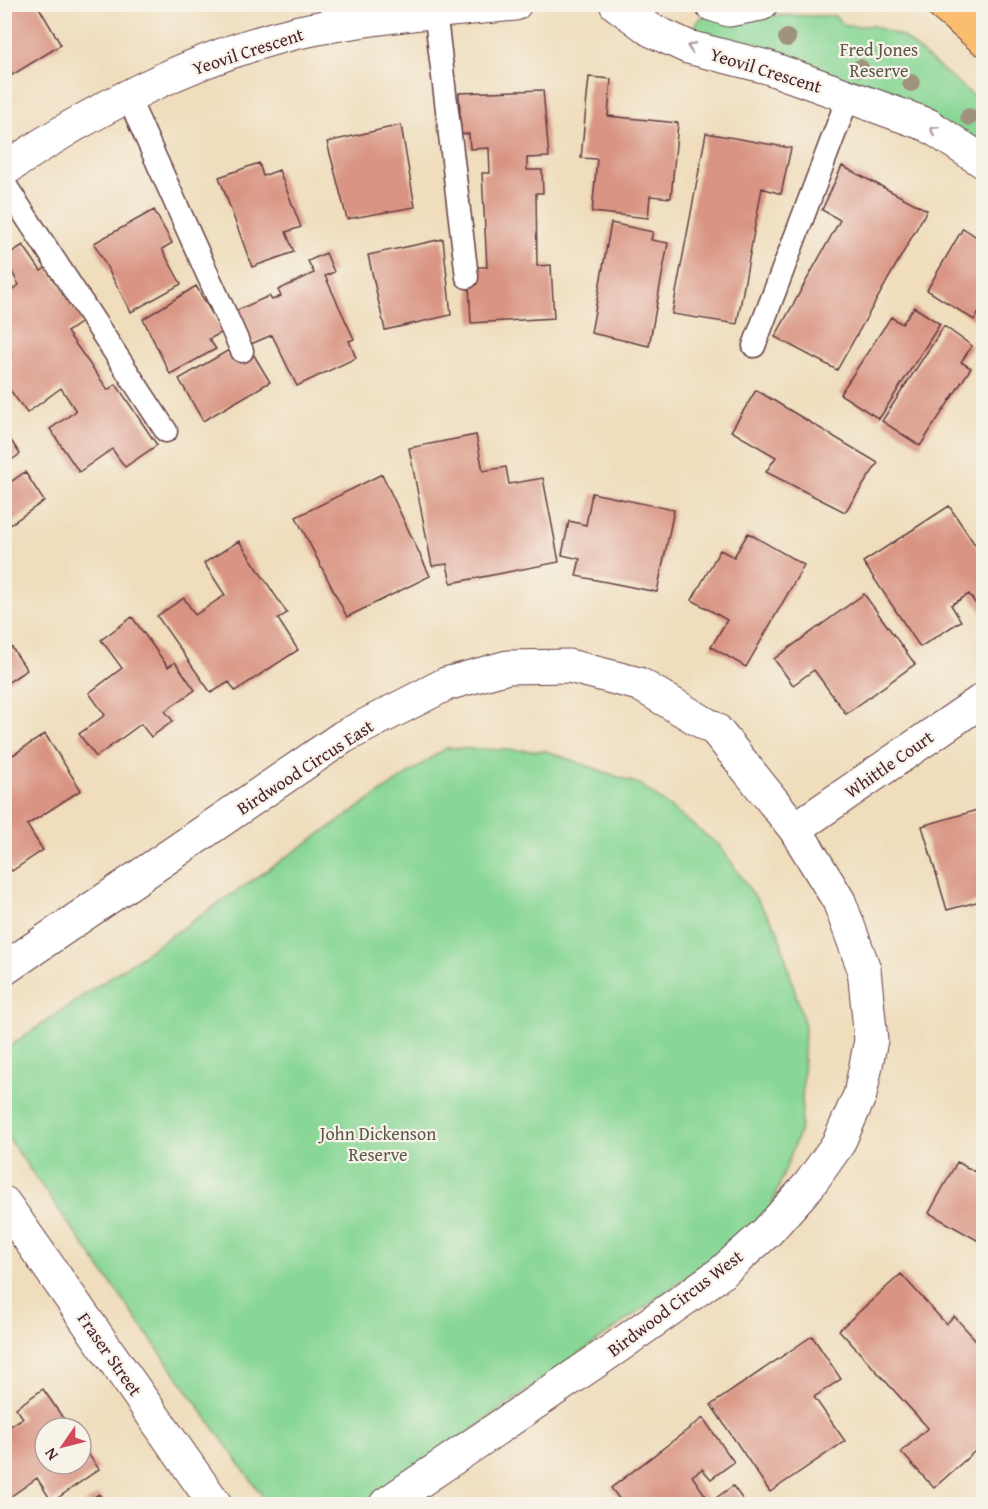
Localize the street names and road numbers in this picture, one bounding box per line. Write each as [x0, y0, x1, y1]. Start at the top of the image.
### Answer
street label: Yeovil Crescent [189, 20, 308, 82]
street label: Yeovil Crescent [707, 40, 826, 100]
street label: Birdwood Circus East [231, 712, 379, 821]
street label: Whittle Court [839, 723, 939, 805]
street label: Birdwood Circus West [601, 1243, 749, 1363]
street label: Fraser Street [71, 1307, 149, 1402]

